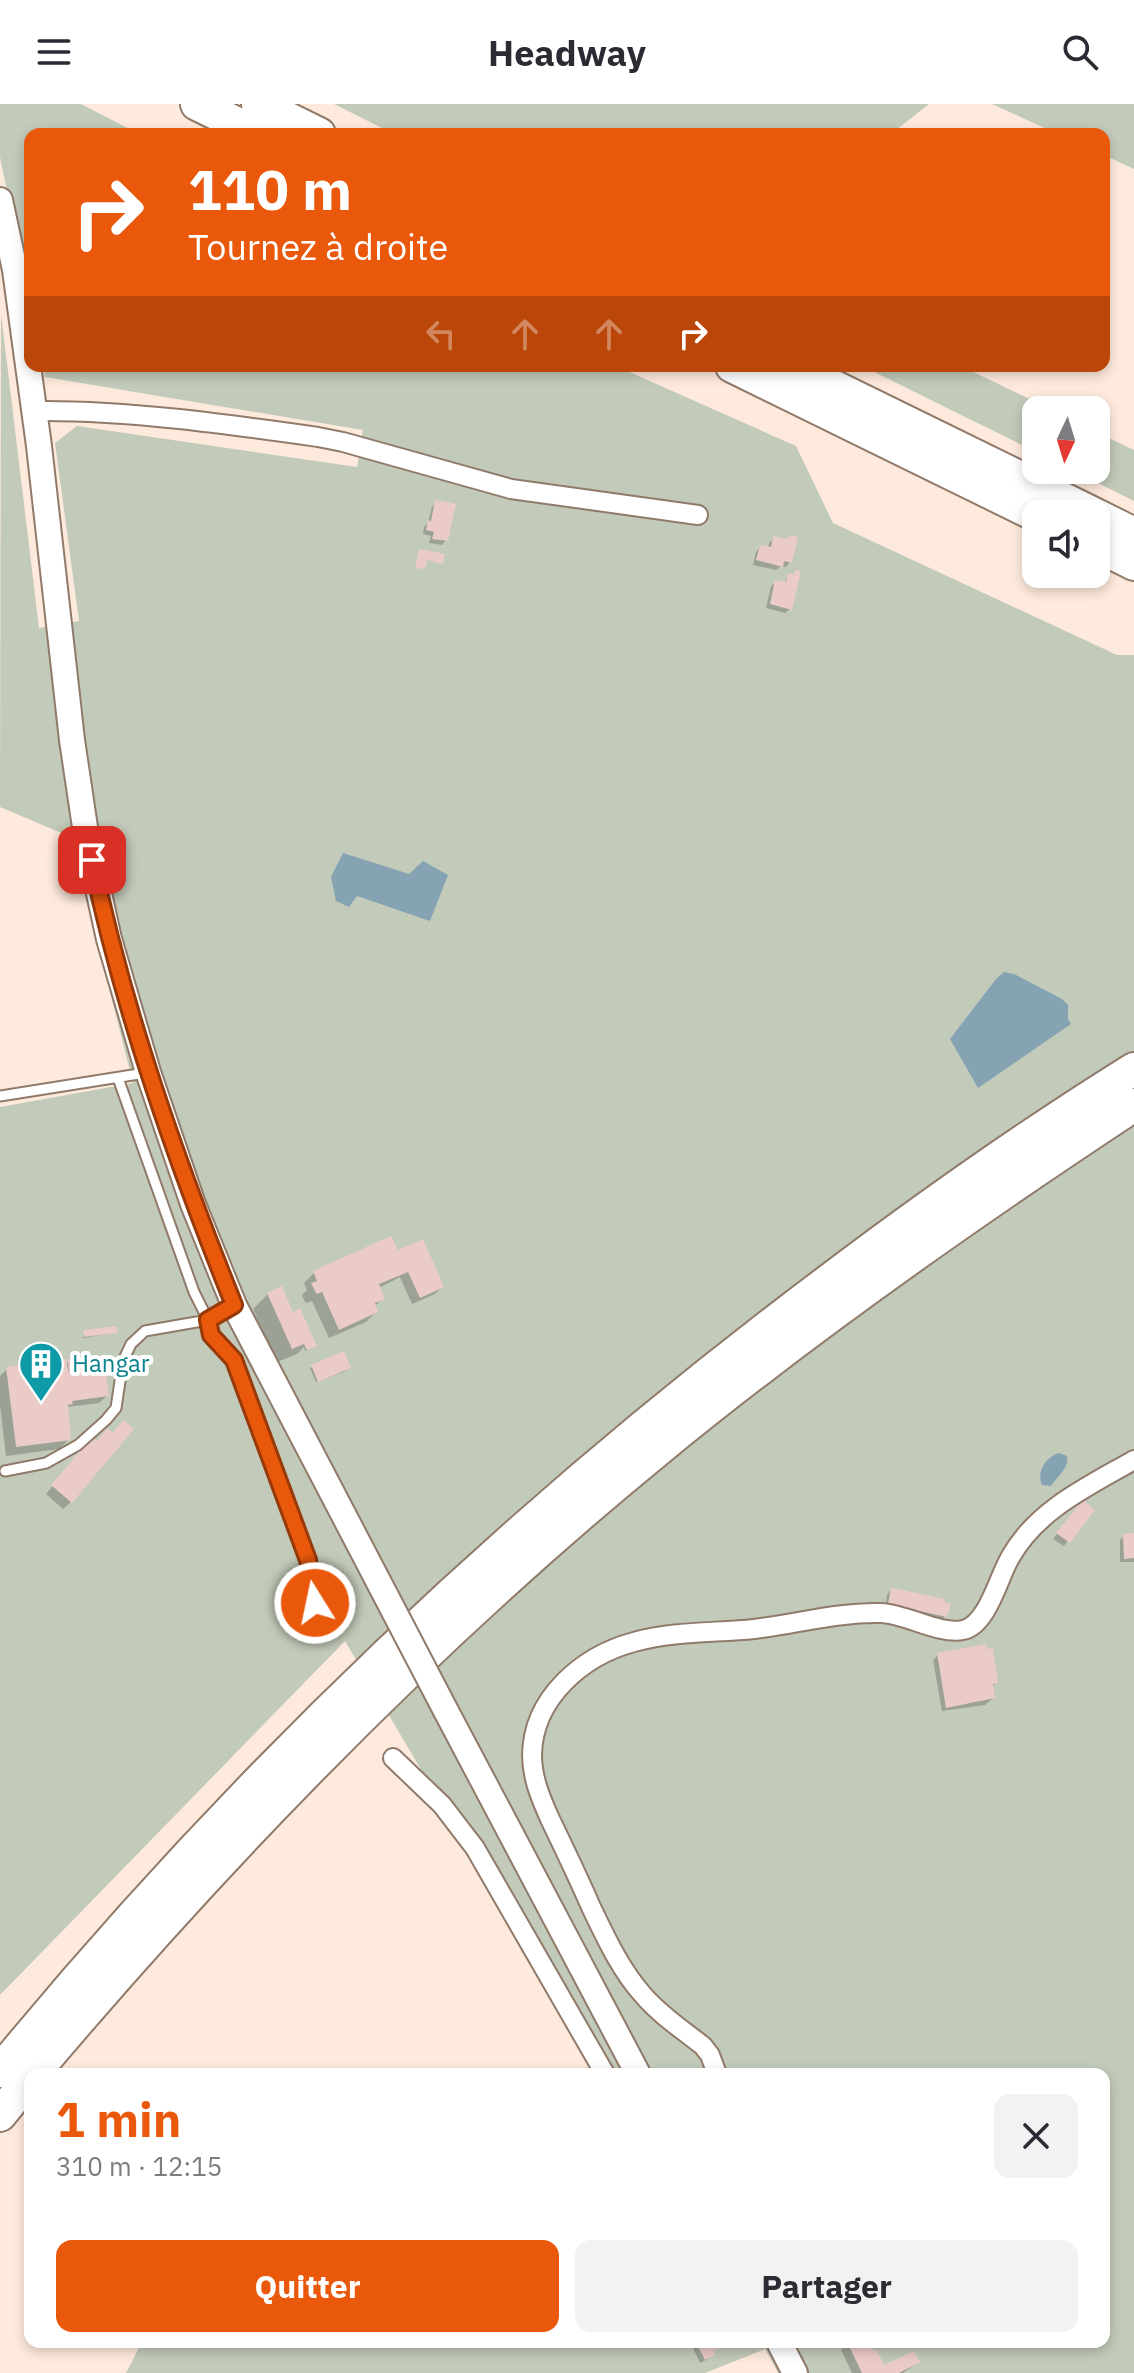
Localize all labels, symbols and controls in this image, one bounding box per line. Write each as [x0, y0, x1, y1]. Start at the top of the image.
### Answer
text: Headway [488, 29, 646, 76]
icon: menu [32, 30, 76, 74]
icon: search [1058, 30, 1102, 74]
text: 110 m [188, 153, 352, 225]
icon: right [56, 160, 160, 264]
text: Tournez à droite [188, 223, 448, 270]
icon: left [419, 312, 463, 356]
icon: ahead [503, 312, 547, 356]
icon: ahead [587, 312, 631, 356]
icon: right [671, 312, 715, 356]
north arrow [1022, 396, 1110, 484]
map controls [1022, 396, 1110, 588]
button: sound [1022, 500, 1110, 588]
pin [58, 826, 126, 894]
icon: arrive [70, 838, 114, 882]
building icon: Hangar [17, 1340, 65, 1403]
place label: Hangar [72, 1347, 150, 1379]
position arrow [273, 1561, 357, 1645]
text: 1 min [56, 2088, 181, 2150]
button: close [994, 2094, 1078, 2178]
text: 310 m · 12:15 [56, 2149, 222, 2183]
button: Quitter [56, 2240, 559, 2332]
button: Partager [575, 2240, 1078, 2332]

